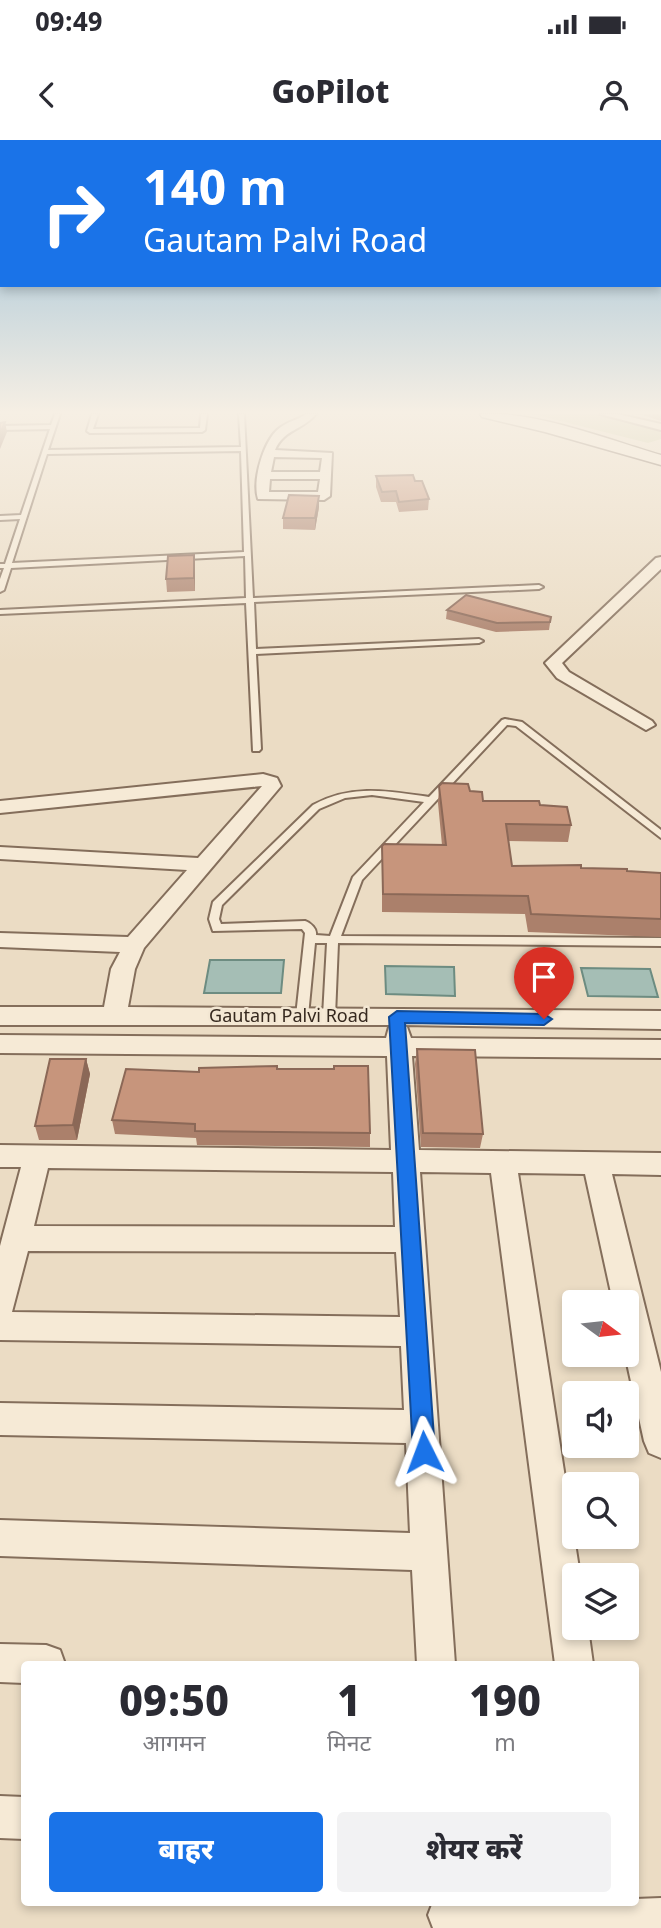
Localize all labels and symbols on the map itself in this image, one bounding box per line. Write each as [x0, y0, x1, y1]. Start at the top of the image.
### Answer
pin [514, 947, 574, 1019]
street label: Gautam Palvi Road [209, 1006, 369, 1029]
north arrow [562, 1290, 639, 1367]
position arrow [387, 1415, 461, 1489]

